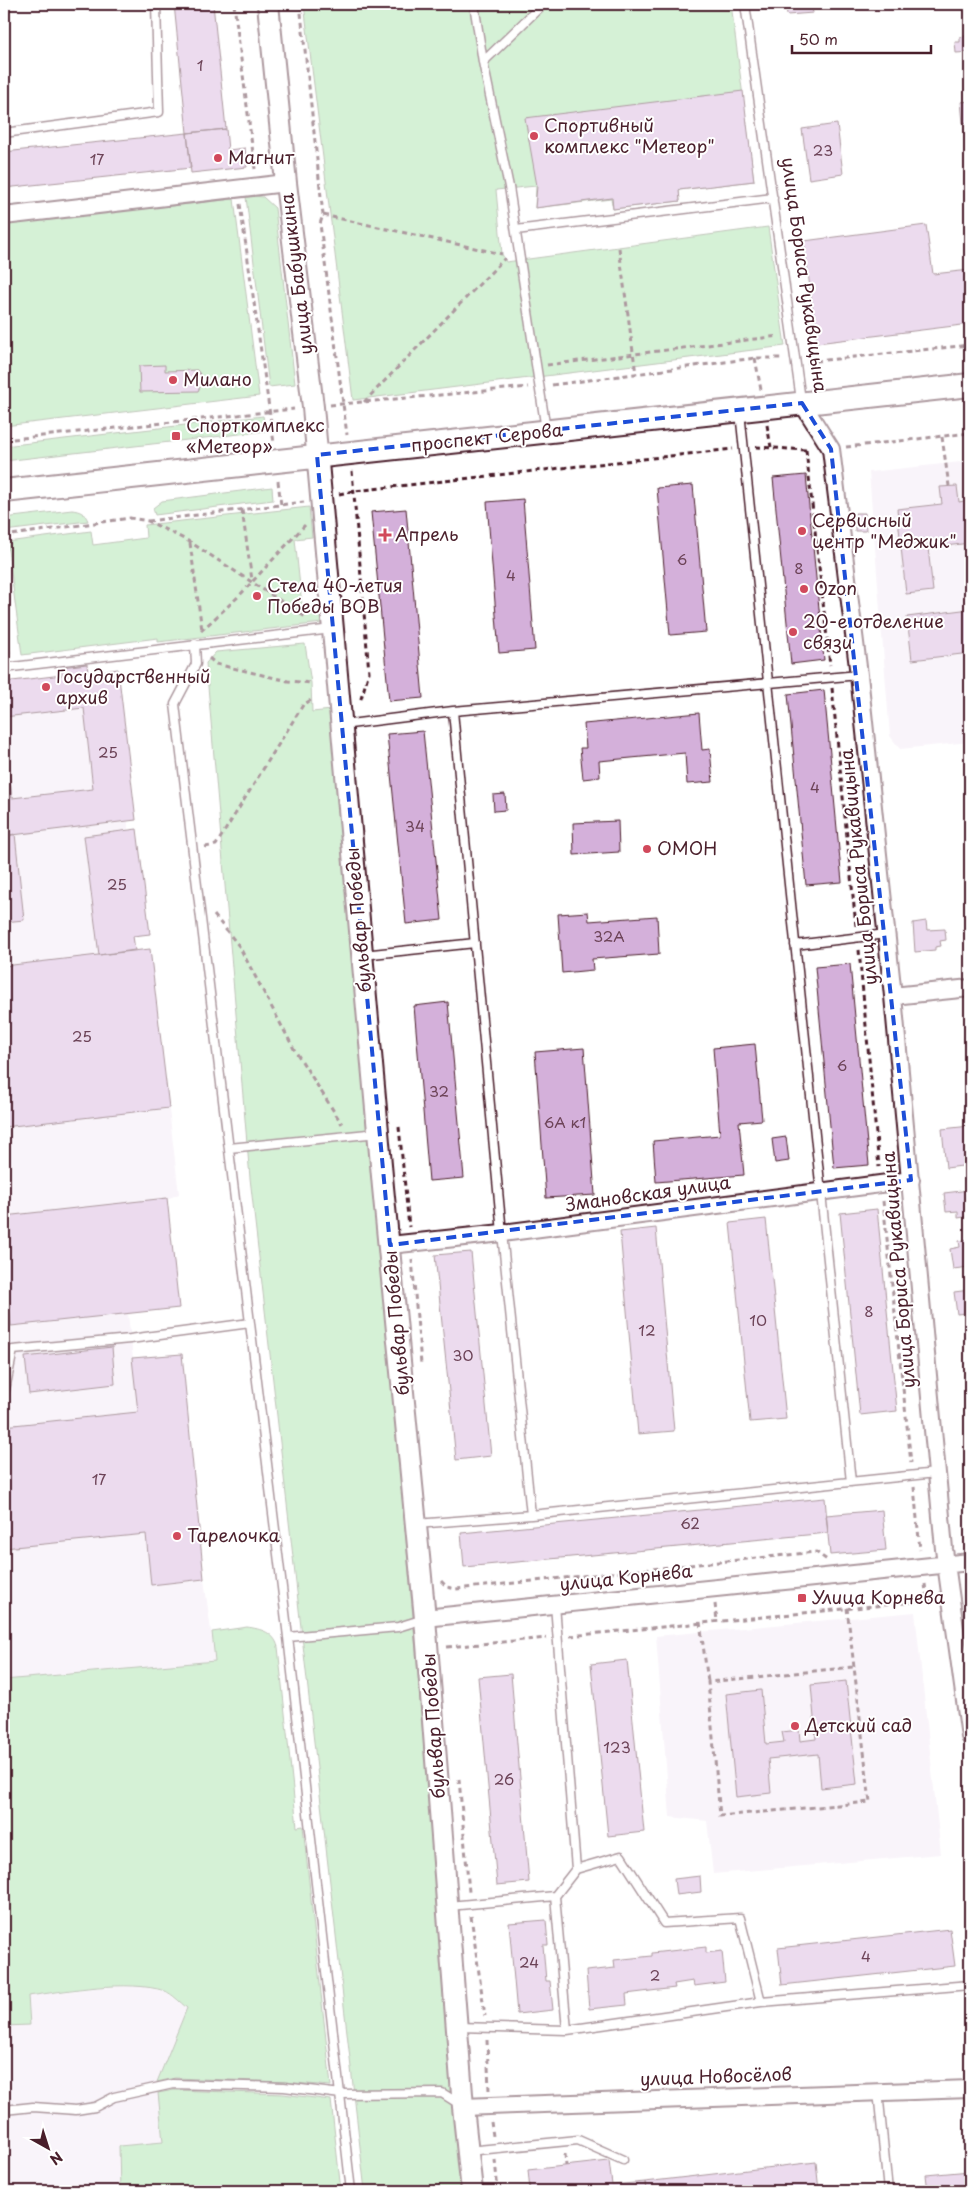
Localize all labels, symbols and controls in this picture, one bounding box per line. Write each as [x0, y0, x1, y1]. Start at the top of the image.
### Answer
scale bar [792, 22, 930, 54]
text: 50 m [799, 27, 838, 50]
house number: 1 [197, 53, 203, 76]
place label: Спортивный комплекс "Метеор" [544, 111, 715, 159]
marker: Спортивный комплекс "Метеор" [528, 130, 540, 142]
house number: 23 [813, 138, 833, 161]
place label: Магнит [228, 143, 295, 170]
house number: 17 [90, 147, 104, 170]
marker: Магнит [212, 152, 224, 164]
street label: улица Бориса Рукавицына [776, 155, 835, 395]
street label: улица Бабушкина [272, 191, 319, 356]
place label: Милано [183, 365, 252, 392]
marker: Милано [167, 374, 179, 386]
place label: Спорткомплекс «Метеор» [186, 411, 325, 459]
street label: проспект Серова [410, 415, 565, 458]
marker: Спорткомплекс «Метеор» [170, 430, 182, 442]
place label: Сервисный центр "Меджик" [812, 506, 957, 554]
place label: Апрель [395, 520, 458, 547]
marker: Сервисный центр "Меджик" [796, 525, 808, 537]
marker: Апрель [379, 529, 391, 541]
house number: 6 [677, 547, 687, 570]
house number: 8 [794, 556, 804, 579]
house number: 4 [506, 563, 516, 586]
place label: Стела 40-летия Победы ВОВ [267, 571, 403, 619]
place label: Ozon [814, 574, 857, 601]
marker: Ozon [798, 583, 810, 595]
marker: Стела 40-летия Победы ВОВ [251, 590, 263, 602]
place label: 20-е отделение связи [803, 607, 944, 655]
marker: 20-е отделение связи [787, 626, 799, 638]
place label: Государственный архив [56, 662, 211, 710]
marker: Государственный архив [40, 681, 52, 693]
house number: 25 [98, 740, 118, 763]
street label: улица Бориса Рукавицына [832, 747, 883, 987]
house number: 4 [810, 775, 820, 798]
house number: 34 [405, 814, 425, 837]
place label: ОМОН [657, 834, 717, 861]
marker: ОМОН [641, 843, 653, 855]
street label: бульвар Победы [338, 846, 377, 994]
house number: 25 [107, 872, 127, 895]
house number: 32А [593, 924, 625, 947]
house number: 25 [72, 1024, 92, 1047]
house number: 6 [837, 1053, 847, 1076]
house number: 32 [429, 1079, 449, 1102]
house number: 6А к1 [544, 1110, 586, 1133]
street label: улица Бориса Рукавицына [874, 1150, 921, 1390]
street label: Змановская улица [564, 1167, 733, 1217]
street label: бульвар Победы [376, 1249, 415, 1397]
house number: 8 [864, 1299, 874, 1322]
house number: 10 [749, 1308, 767, 1331]
house number: 12 [638, 1318, 656, 1341]
house number: 30 [453, 1343, 473, 1366]
house number: 17 [92, 1467, 106, 1490]
house number: 62 [680, 1511, 700, 1534]
place label: Тарелочка [187, 1521, 281, 1548]
marker: Тарелочка [171, 1530, 183, 1542]
street label: улица Корнева [558, 1556, 694, 1597]
place label: Улица Корнева [812, 1583, 946, 1610]
marker: Улица Корнева [796, 1592, 808, 1604]
street label: бульвар Победы [414, 1652, 451, 1800]
place label: Детский сад [804, 1711, 912, 1738]
marker: Детский сад [789, 1720, 801, 1732]
house number: 123 [603, 1735, 631, 1758]
house number: 26 [494, 1767, 514, 1790]
house number: 4 [861, 1944, 871, 1967]
house number: 24 [519, 1950, 539, 1973]
house number: 2 [650, 1963, 660, 1986]
street label: улица Новосёлов [639, 2059, 792, 2092]
north arrow [22, 2122, 72, 2172]
text: N [46, 2147, 67, 2170]

